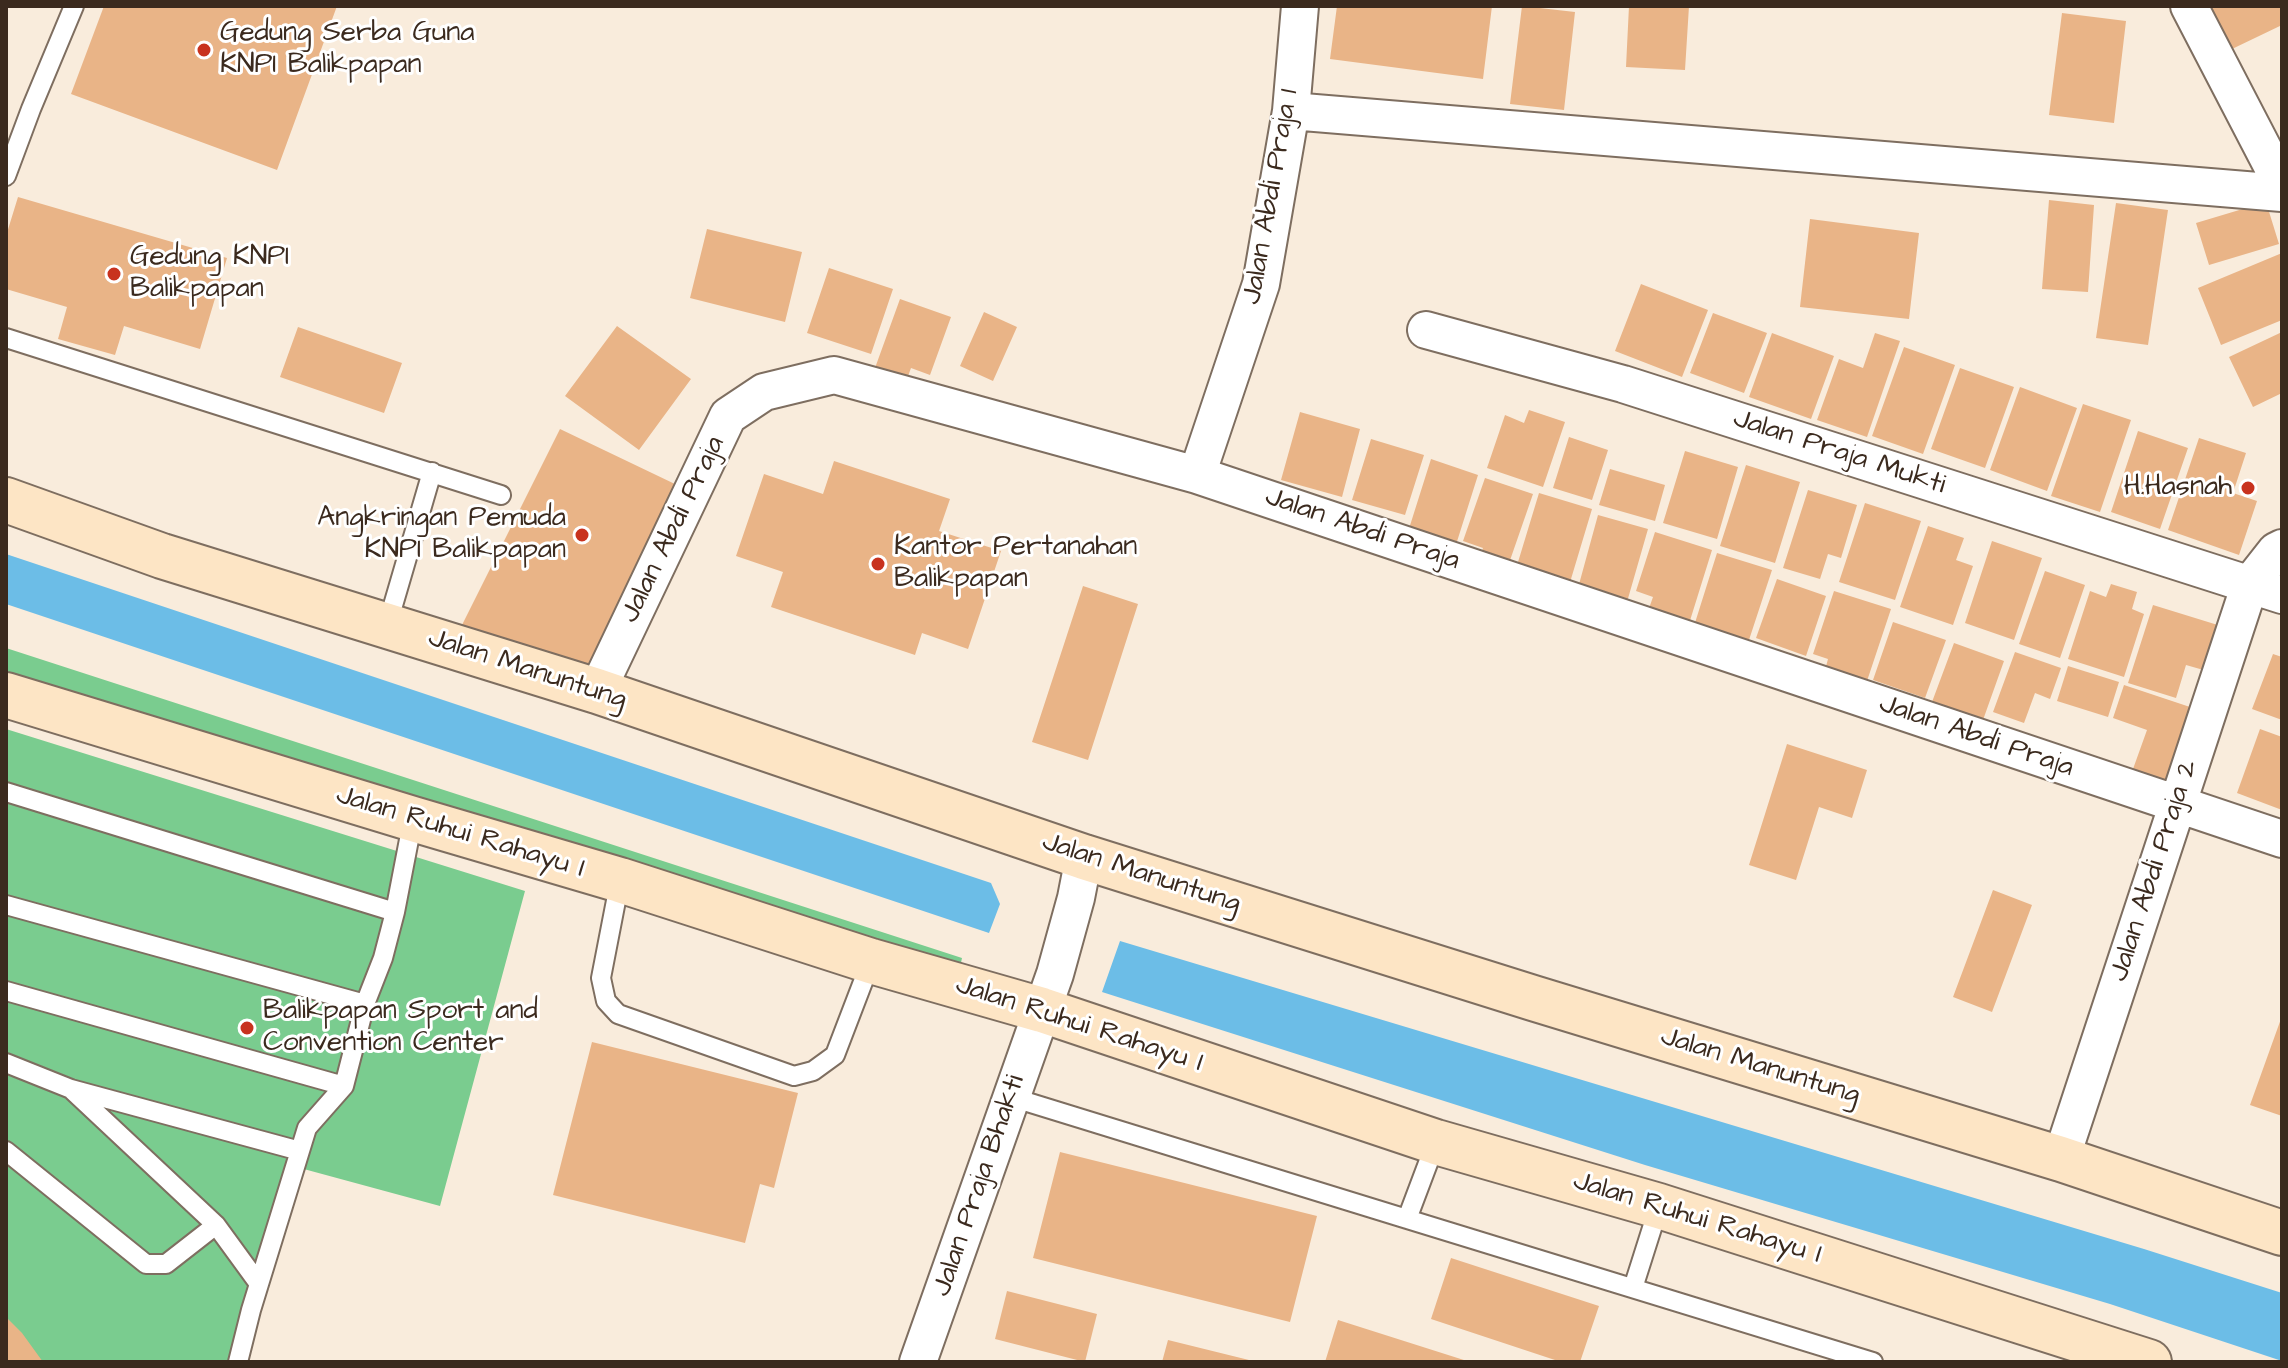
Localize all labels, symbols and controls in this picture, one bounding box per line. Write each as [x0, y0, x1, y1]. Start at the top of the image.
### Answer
place label: Gedung Serba Guna KNPI Balikpapan [220, 17, 474, 83]
marker: Gedung Serba Guna KNPI Balikpapan [195, 41, 213, 59]
street label: Jalan Abdi Praja 1 [1237, 87, 1307, 307]
place label: Gedung KNPI Balikpapan [130, 241, 289, 307]
marker: Gedung KNPI Balikpapan [105, 265, 123, 283]
street label: Jalan Praja Mukti [1729, 403, 1949, 503]
street label: Jalan Abdi Praja [614, 431, 734, 629]
place label: H.Hasnah [2124, 471, 2232, 505]
marker: H.Hasnah [2239, 479, 2257, 497]
street label: Jalan Abdi Praja [1260, 481, 1464, 579]
place label: Angkringan Pemuda KNPI Balikpapan [317, 502, 566, 568]
marker: Angkringan Pemuda KNPI Balikpapan [573, 526, 591, 544]
place label: Kantor Pertanahan Balikpapan [894, 531, 1137, 597]
marker: Kantor Pertanahan Balikpapan [869, 555, 887, 573]
street label: Jalan Manuntung [424, 622, 630, 718]
street label: Jalan Abdi Praja [1874, 688, 2078, 786]
street label: Jalan Abdi Praja 2 [2103, 756, 2207, 986]
street label: Jalan Ruhui Rahayu I [332, 779, 588, 887]
street label: Jalan Manuntung [1038, 826, 1244, 922]
street label: Jalan Ruhui Rahayu I [951, 969, 1207, 1081]
place label: Balikpapan Sport and Convention Center [263, 995, 538, 1061]
marker: Balikpapan Sport and Convention Center [238, 1019, 256, 1037]
street label: Jalan Manuntung [1656, 1021, 1864, 1113]
street label: Jalan Praja Bhakti [926, 1071, 1034, 1301]
street label: Jalan Ruhui Rahayu I [1569, 1165, 1825, 1273]

